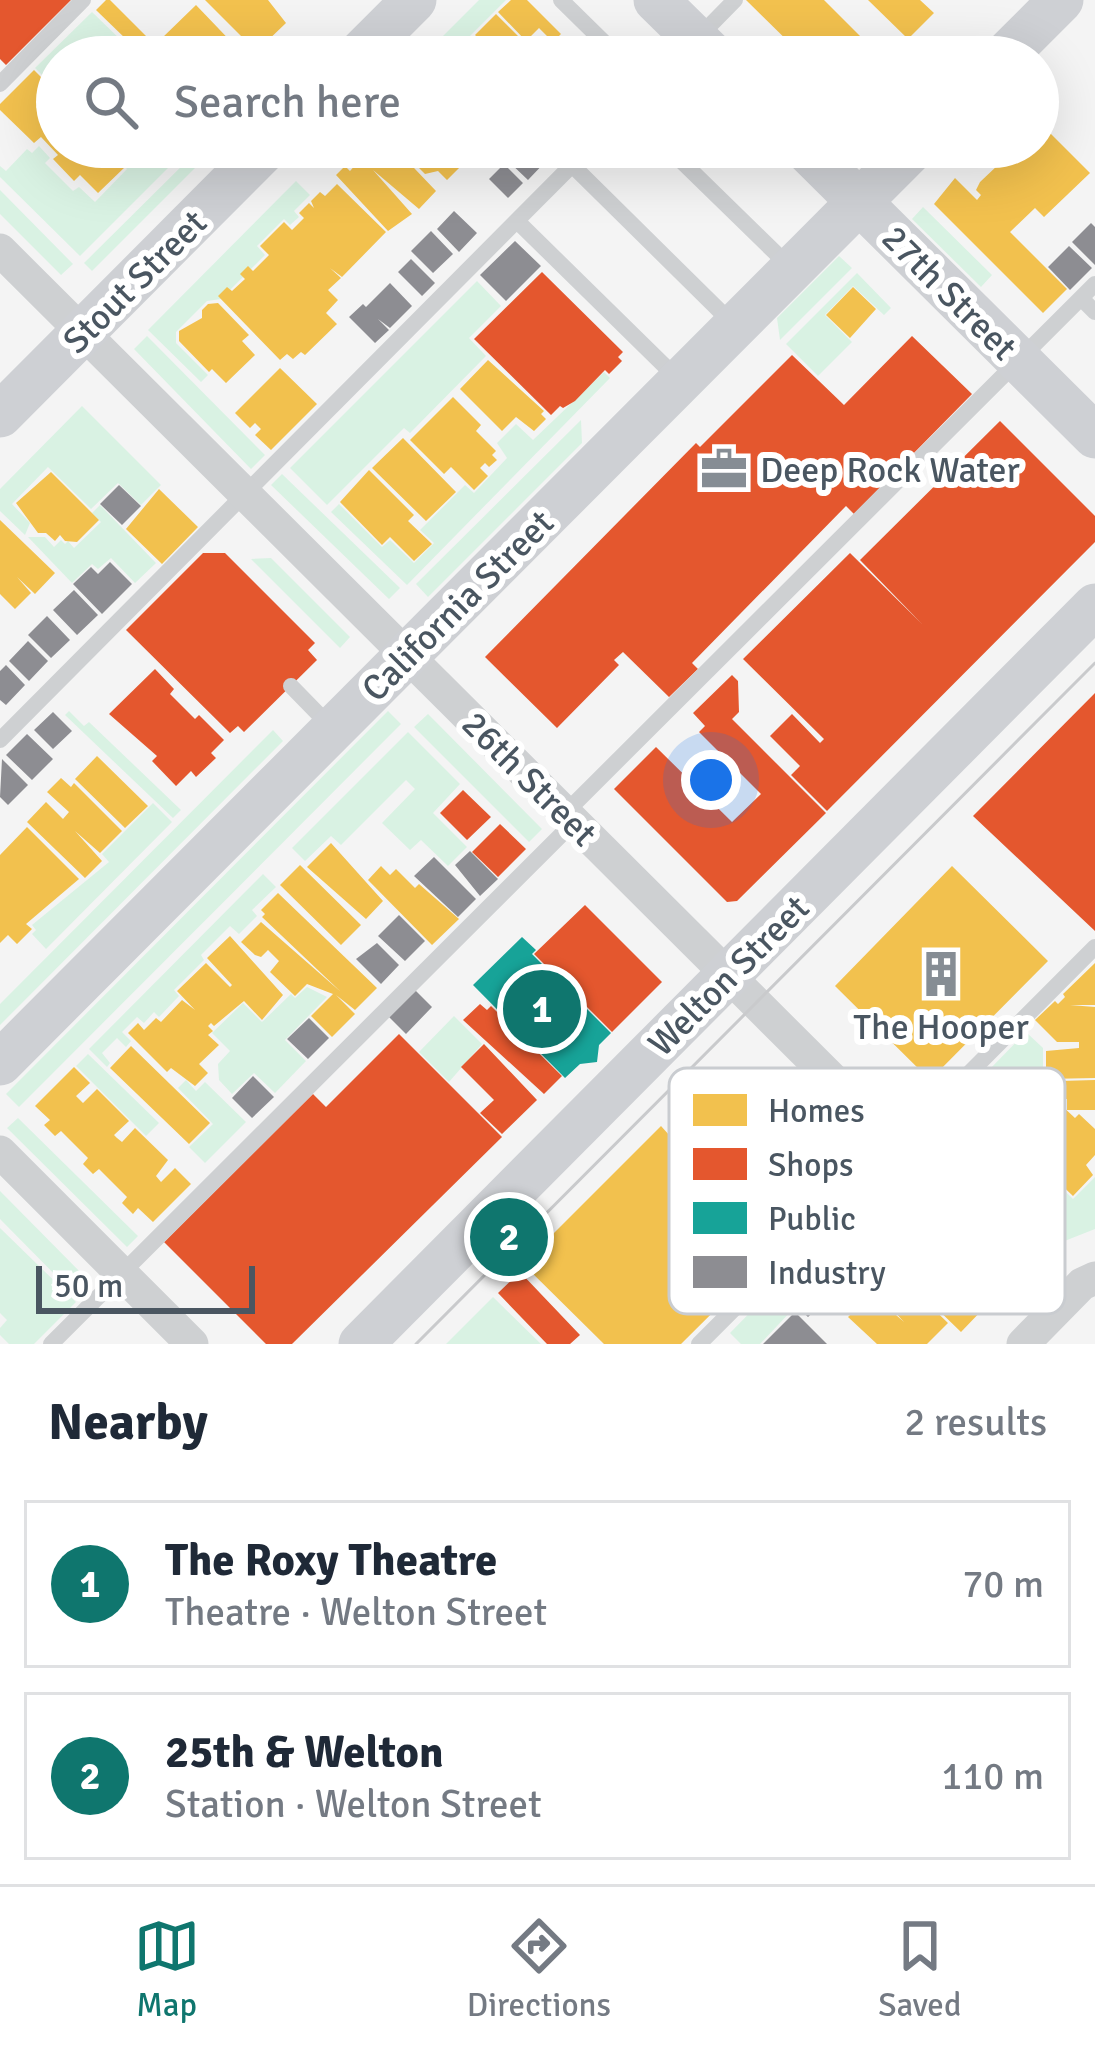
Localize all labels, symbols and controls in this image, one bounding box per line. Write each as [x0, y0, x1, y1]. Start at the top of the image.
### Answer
search box [36, 36, 1059, 168]
icon: search [78, 69, 144, 135]
text: Search here [174, 75, 401, 130]
street label: Stout Street [54, 201, 216, 363]
street label: 27th Street [872, 216, 1026, 370]
office icon: Deep Rock Water [699, 444, 749, 494]
place label: Deep Rock Water [760, 448, 1021, 493]
street label: California Street [353, 501, 563, 711]
street label: 26th Street [452, 702, 606, 856]
your location [681, 750, 741, 810]
street label: Welton Street [639, 886, 819, 1066]
building icon: The Hooper [916, 949, 966, 999]
pin: 1 [503, 964, 581, 1054]
place label: The Hooper [853, 1005, 1029, 1050]
legend [669, 1068, 1065, 1314]
text: Homes [768, 1091, 865, 1132]
text: Shops [768, 1145, 853, 1186]
pin: 2 [470, 1192, 548, 1282]
text: Public [768, 1199, 856, 1240]
text: Industry [768, 1253, 886, 1294]
scale bar [36, 1260, 255, 1313]
text: 50 m [54, 1266, 123, 1307]
text: Nearby [48, 1391, 208, 1454]
text: 2 results [904, 1398, 1047, 1446]
text: The Roxy Theatre [165, 1533, 497, 1588]
text: 1 [79, 1560, 101, 1608]
text: 70 m [962, 1560, 1044, 1608]
text: Theatre · Welton Street [165, 1588, 547, 1636]
text: 25th & Welton [165, 1725, 444, 1780]
text: 2 [79, 1752, 101, 1800]
text: 110 m [941, 1752, 1044, 1800]
text: Station · Welton Street [165, 1780, 542, 1828]
tab: Map [134, 1913, 200, 2026]
tab: Directions [467, 1913, 611, 2026]
tab: Saved [878, 1913, 961, 2026]

